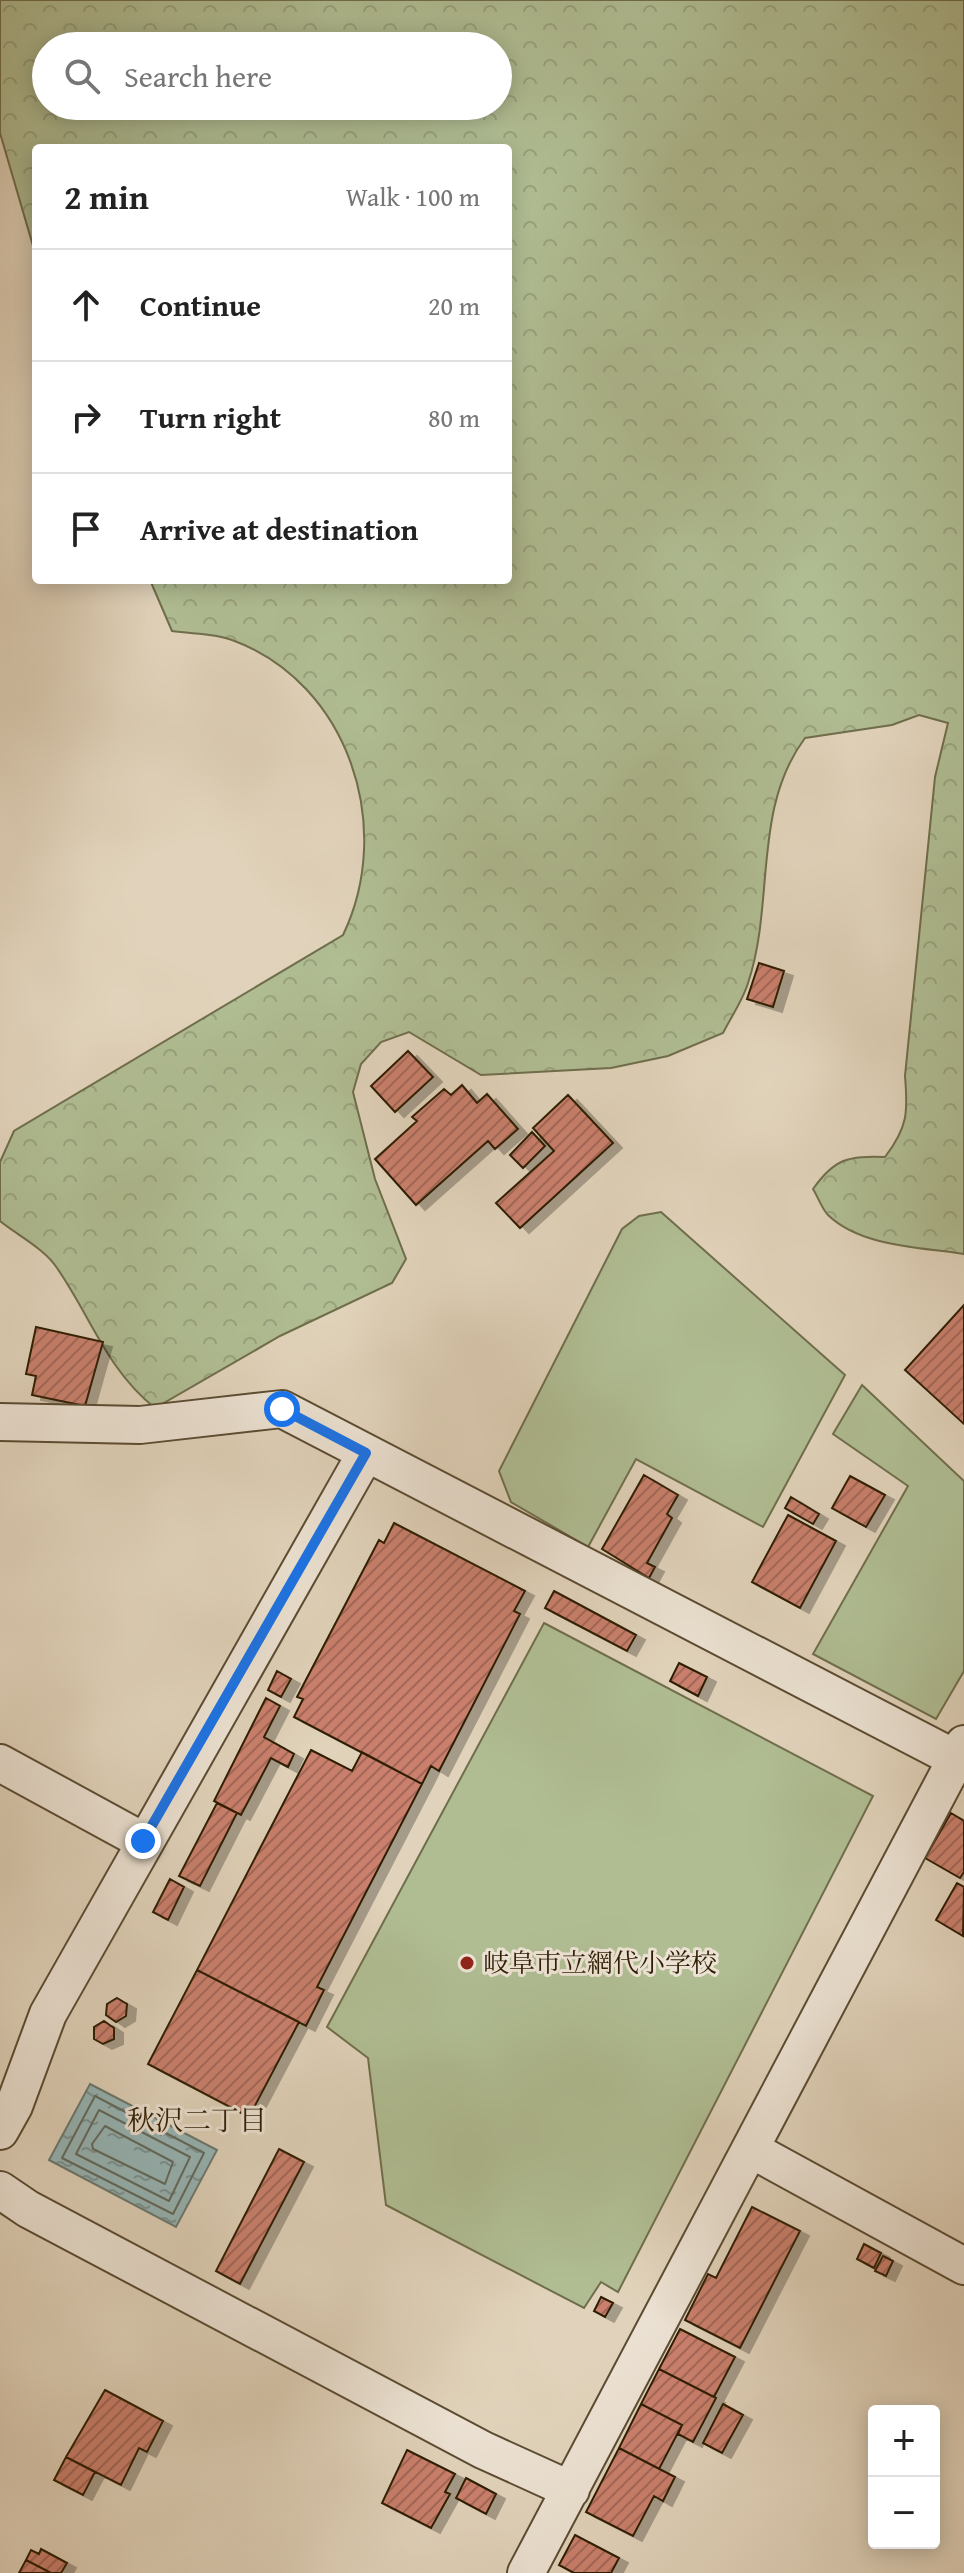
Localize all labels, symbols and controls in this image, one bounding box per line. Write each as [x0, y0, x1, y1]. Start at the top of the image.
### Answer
search box [32, 32, 512, 120]
icon: search [60, 54, 104, 98]
text: Search here [124, 54, 272, 98]
text: 2 min [64, 172, 149, 221]
text: Walk · 100 m [346, 177, 480, 216]
icon: ahead [64, 283, 108, 327]
text: Continue [140, 283, 261, 327]
text: 20 m [428, 286, 480, 325]
icon: right [64, 395, 108, 439]
text: Turn right [140, 395, 281, 439]
text: 80 m [428, 398, 480, 437]
icon: arrive [64, 507, 108, 551]
text: Arrive at destination [140, 507, 418, 551]
route start [264, 1391, 300, 1427]
route end [125, 1823, 161, 1859]
place label: 岐阜市立網代小学校 [483, 1943, 717, 1982]
marker: 岐阜市立網代小学校 [458, 1954, 476, 1972]
district label: 秋沢二丁目 [127, 2099, 267, 2140]
map controls [868, 2405, 940, 2549]
button: + [868, 2405, 940, 2477]
button: − [868, 2477, 940, 2549]

